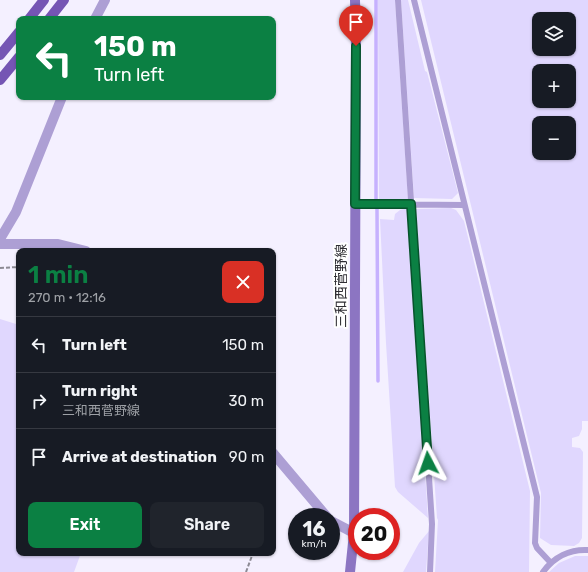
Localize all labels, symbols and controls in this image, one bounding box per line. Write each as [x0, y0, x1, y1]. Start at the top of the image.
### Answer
pin [339, 5, 373, 46]
icon: arrive [345, 11, 367, 33]
map controls [532, 12, 576, 160]
button: layers [532, 12, 576, 56]
text: 150 m [94, 30, 177, 63]
icon: left [28, 32, 80, 84]
text: Turn left [94, 64, 164, 86]
button: + [532, 64, 576, 108]
button: − [532, 116, 576, 160]
street label: 三和西菅野線 [333, 244, 350, 328]
text: 1 min [28, 261, 88, 289]
button: close [222, 261, 264, 303]
text: 270 m · 12:16 [28, 290, 106, 305]
icon: left [28, 334, 50, 356]
text: Turn left [62, 336, 127, 354]
text: 150 m [222, 336, 264, 354]
text: Turn right [62, 382, 137, 400]
icon: right [28, 390, 50, 412]
text: 30 m [228, 392, 264, 410]
text: 三和西菅野線 [62, 403, 140, 418]
position arrow [407, 442, 449, 484]
icon: arrive [28, 446, 50, 468]
text: Arrive at destination [62, 448, 217, 466]
text: 90 m [229, 448, 264, 466]
button: Exit [28, 502, 142, 548]
button: Share [150, 502, 264, 548]
speed limit sign: 20 [348, 508, 400, 560]
text: 16 [303, 517, 325, 541]
text: km/h [302, 538, 326, 550]

